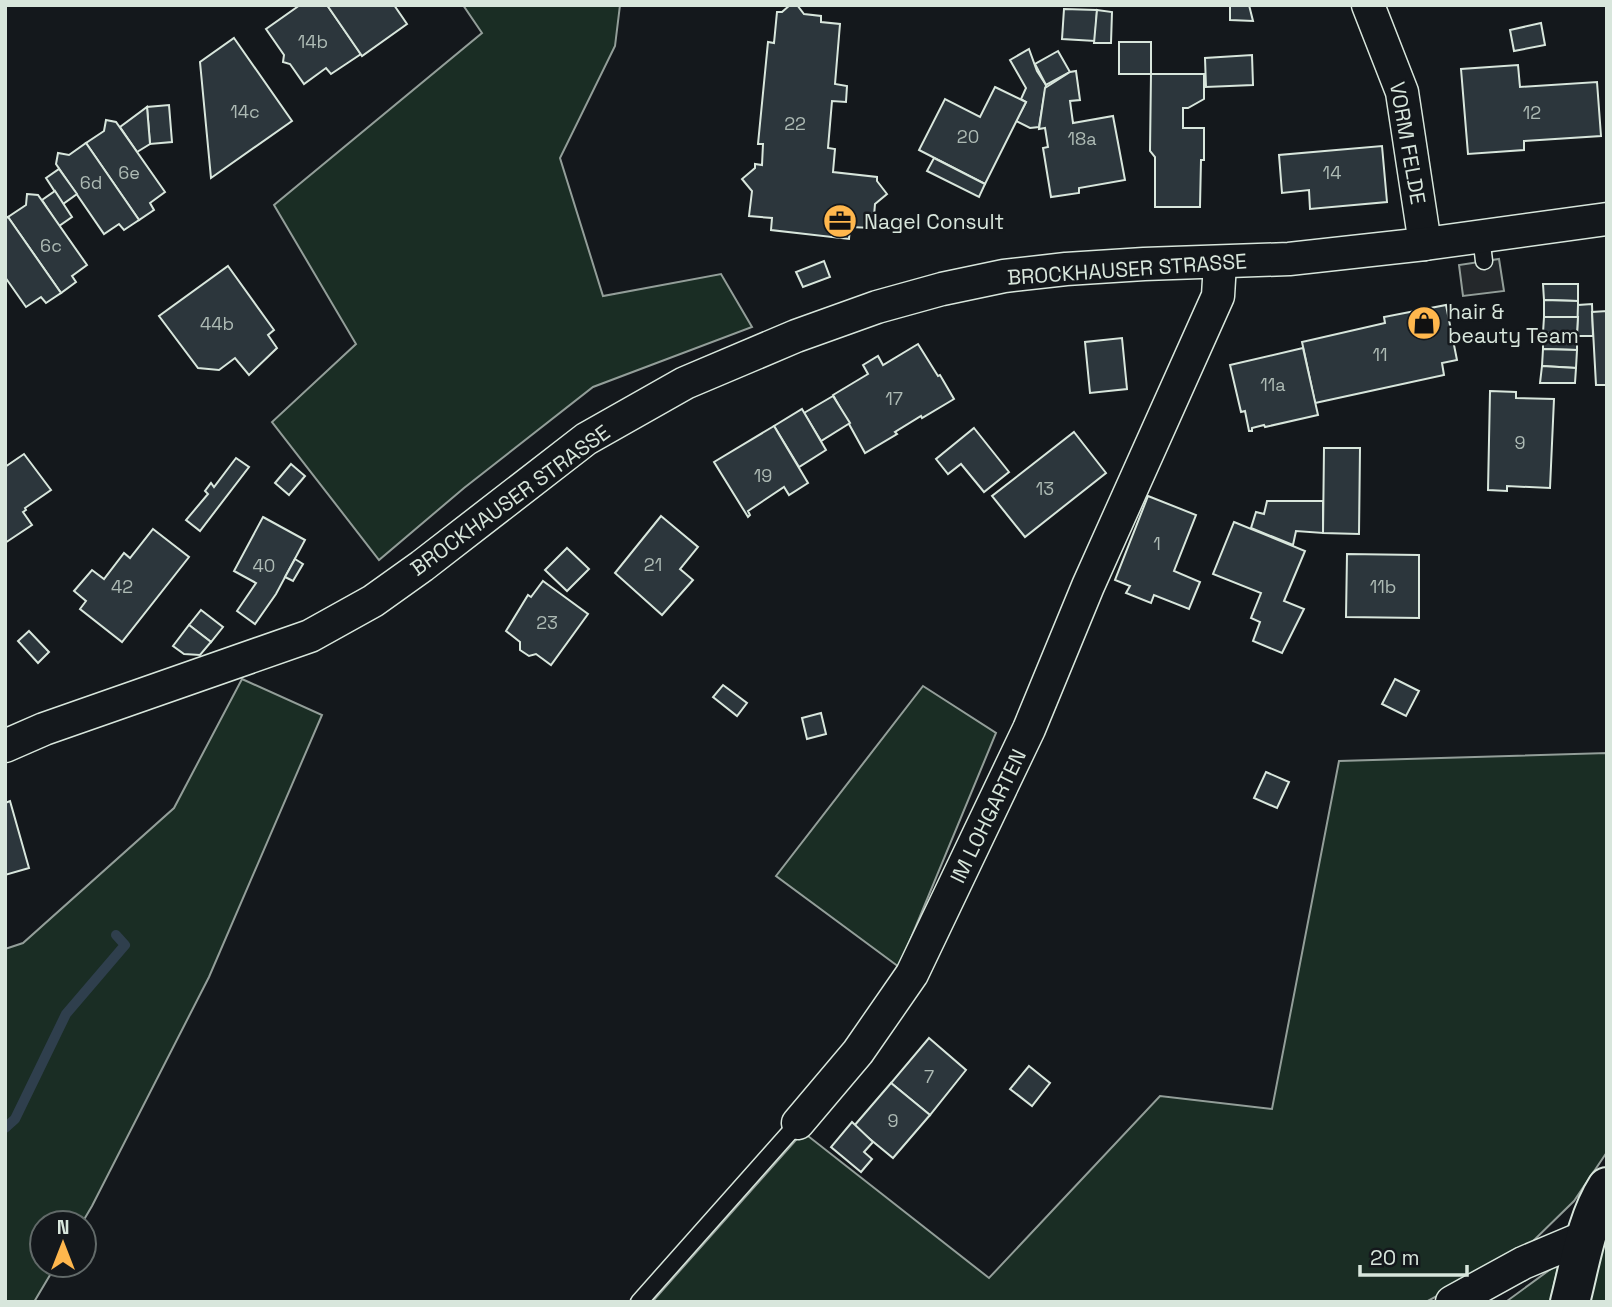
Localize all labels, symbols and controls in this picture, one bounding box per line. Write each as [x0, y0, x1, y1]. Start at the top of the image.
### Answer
house number: 14b [298, 30, 328, 53]
street label: VORM FELDE [1384, 80, 1432, 206]
house number: 14c [230, 100, 260, 123]
house number: 12 [1523, 101, 1541, 124]
house number: 22 [784, 112, 806, 135]
house number: 20 [957, 125, 979, 148]
house number: 18a [1067, 127, 1097, 150]
house number: 6e [118, 161, 140, 184]
house number: 14 [1323, 161, 1341, 184]
house number: 6d [80, 171, 102, 194]
office icon: Nagel Consult [821, 202, 859, 240]
place label: Nagel Consult [864, 208, 1004, 235]
house number: 6c [40, 234, 62, 257]
street label: BROCKHAUSER STRASSE [1006, 247, 1248, 291]
place label: hair & beauty Team [1448, 298, 1579, 349]
shop icon: hair & beauty Team [1405, 304, 1443, 342]
house number: 44b [200, 312, 234, 335]
house number: 11 [1372, 343, 1388, 366]
house number: 11a [1260, 373, 1286, 396]
house number: 17 [885, 387, 903, 410]
street label: BROCKHAUSER STRASSE [405, 419, 615, 581]
house number: 9 [1514, 431, 1526, 454]
house number: 19 [754, 464, 772, 487]
house number: 13 [1036, 477, 1054, 500]
house number: 1 [1153, 532, 1161, 555]
house number: 21 [644, 553, 662, 576]
house number: 40 [253, 554, 275, 577]
house number: 42 [111, 575, 133, 598]
house number: 11b [1370, 575, 1396, 598]
house number: 23 [536, 611, 558, 634]
street label: IM LOHGARTEN [944, 745, 1032, 887]
house number: 7 [924, 1065, 934, 1088]
house number: 9 [887, 1109, 899, 1132]
north arrow [28, 1209, 98, 1279]
text: N [57, 1215, 69, 1240]
scale bar [1360, 1234, 1467, 1278]
text: 20 m [1370, 1244, 1420, 1271]

